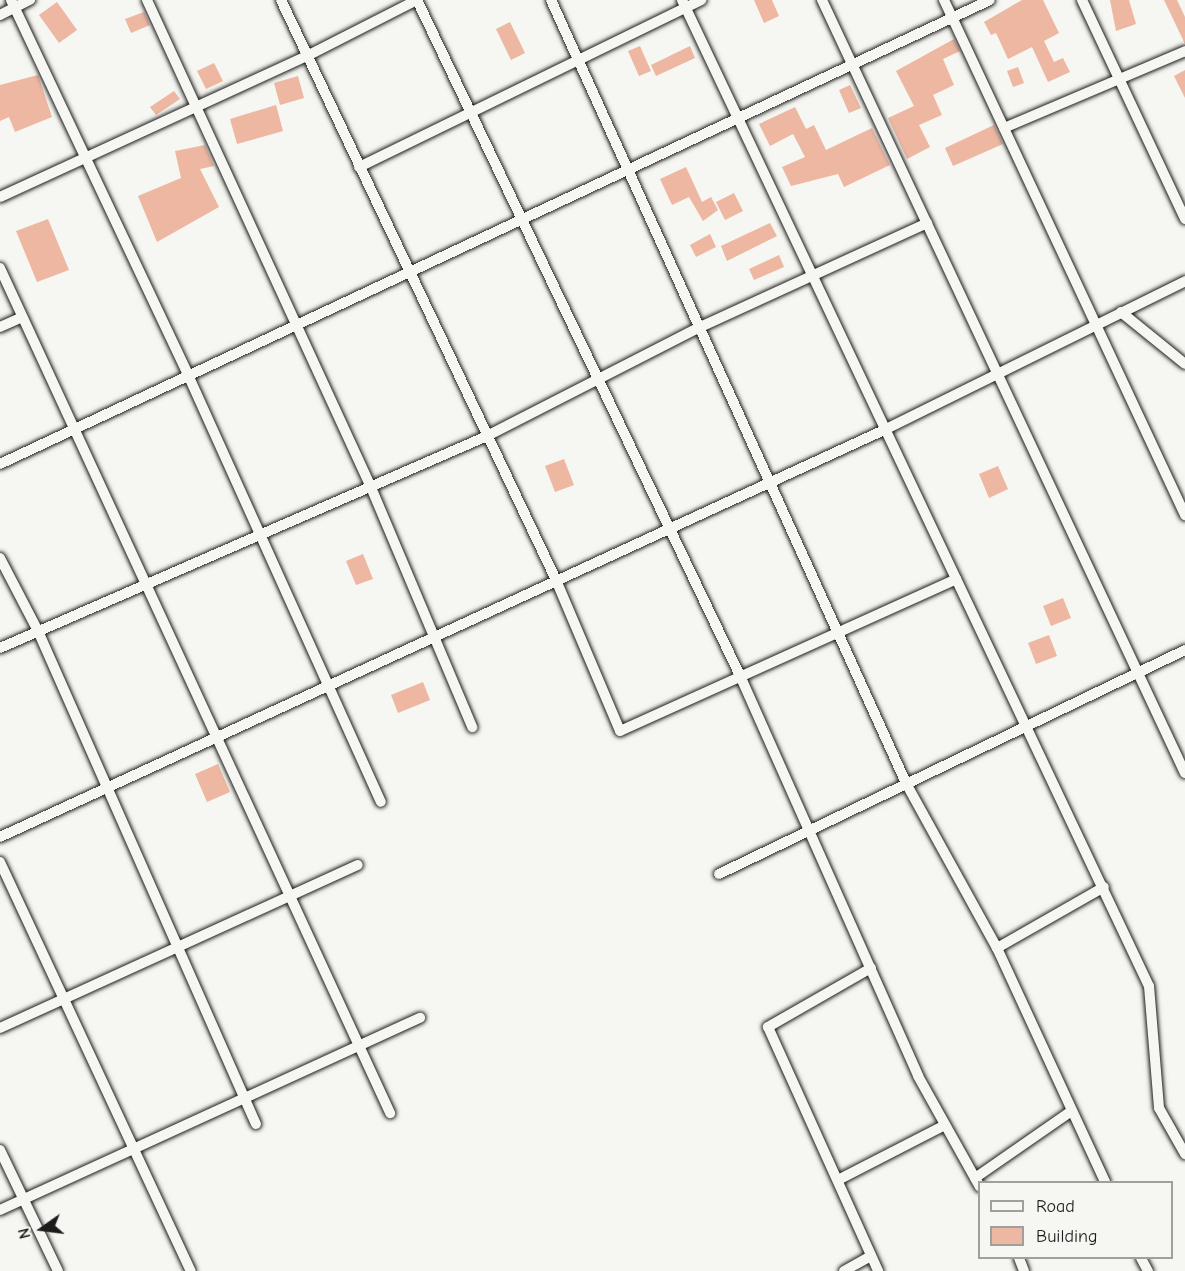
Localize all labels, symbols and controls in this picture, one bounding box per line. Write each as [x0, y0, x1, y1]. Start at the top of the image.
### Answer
legend [978, 1181, 1173, 1259]
text: Road [1036, 1196, 1075, 1217]
north arrow [12, 1199, 72, 1259]
text: N [15, 1226, 35, 1241]
text: Building [1036, 1226, 1098, 1247]

